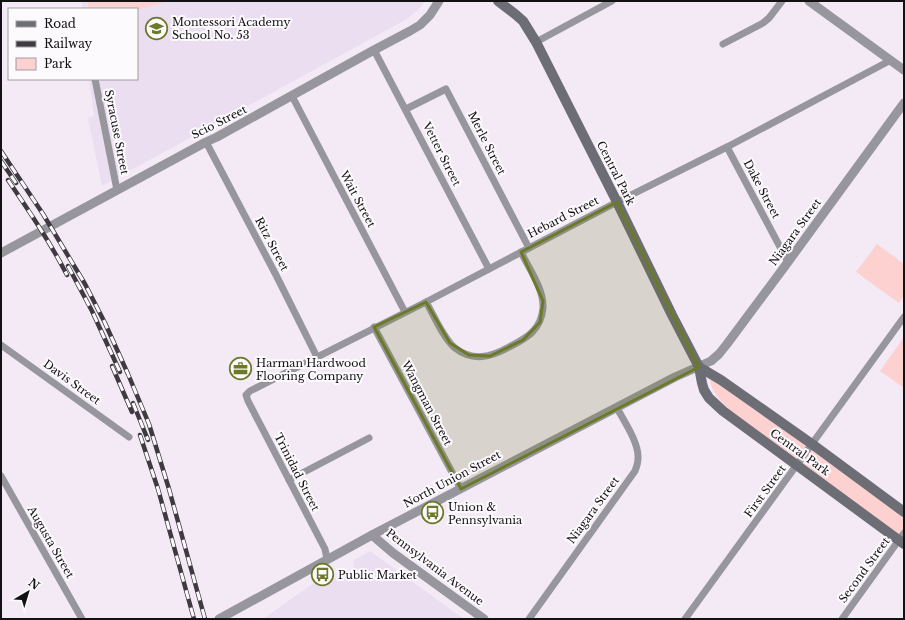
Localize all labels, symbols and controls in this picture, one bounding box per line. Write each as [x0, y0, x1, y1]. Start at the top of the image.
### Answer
legend [8, 8, 138, 80]
school or university icon: Montessori Academy School No. 53 [143, 15, 169, 41]
place label: Montessori Academy School No. 53 [172, 15, 290, 42]
text: Road [44, 16, 76, 31]
text: Railway [44, 36, 93, 51]
text: Park [44, 56, 72, 71]
street label: Syracuse Street [102, 88, 132, 176]
street label: Scio Street [189, 102, 250, 142]
street label: Merle Street [465, 109, 509, 178]
street label: Vetter Street [419, 119, 464, 189]
street label: Central Park [594, 138, 638, 208]
street label: Dake Street [741, 157, 784, 222]
street label: Wait Street [337, 167, 379, 230]
street label: Hebard Street [525, 193, 602, 241]
street label: Niagara Street [766, 195, 825, 268]
street label: Ritz Street [252, 215, 292, 274]
office icon: Harman Hardwood Flooring Company [227, 356, 253, 382]
place label: Harman Hardwood Flooring Company [256, 356, 366, 383]
street label: Davis Street [41, 357, 104, 408]
street label: Wangman Street [398, 357, 456, 449]
street label: Central Park [767, 426, 833, 479]
street label: Trinidad Street [271, 431, 323, 514]
street label: North Union Street [401, 447, 504, 511]
street label: First Street [741, 461, 789, 520]
street label: Niagara Street [564, 473, 623, 546]
bus stop icon: Union & Pennsylvania [419, 500, 445, 526]
place label: Union & Pennsylvania [448, 500, 523, 527]
street label: Augusta Street [24, 503, 78, 581]
street label: Pennsylvania Avenue [383, 526, 487, 608]
street label: Second Street [835, 534, 893, 606]
bus stop icon: Public Market [309, 562, 335, 588]
place label: Public Market [338, 568, 418, 582]
north arrow [8, 572, 48, 612]
text: N [26, 575, 43, 593]

